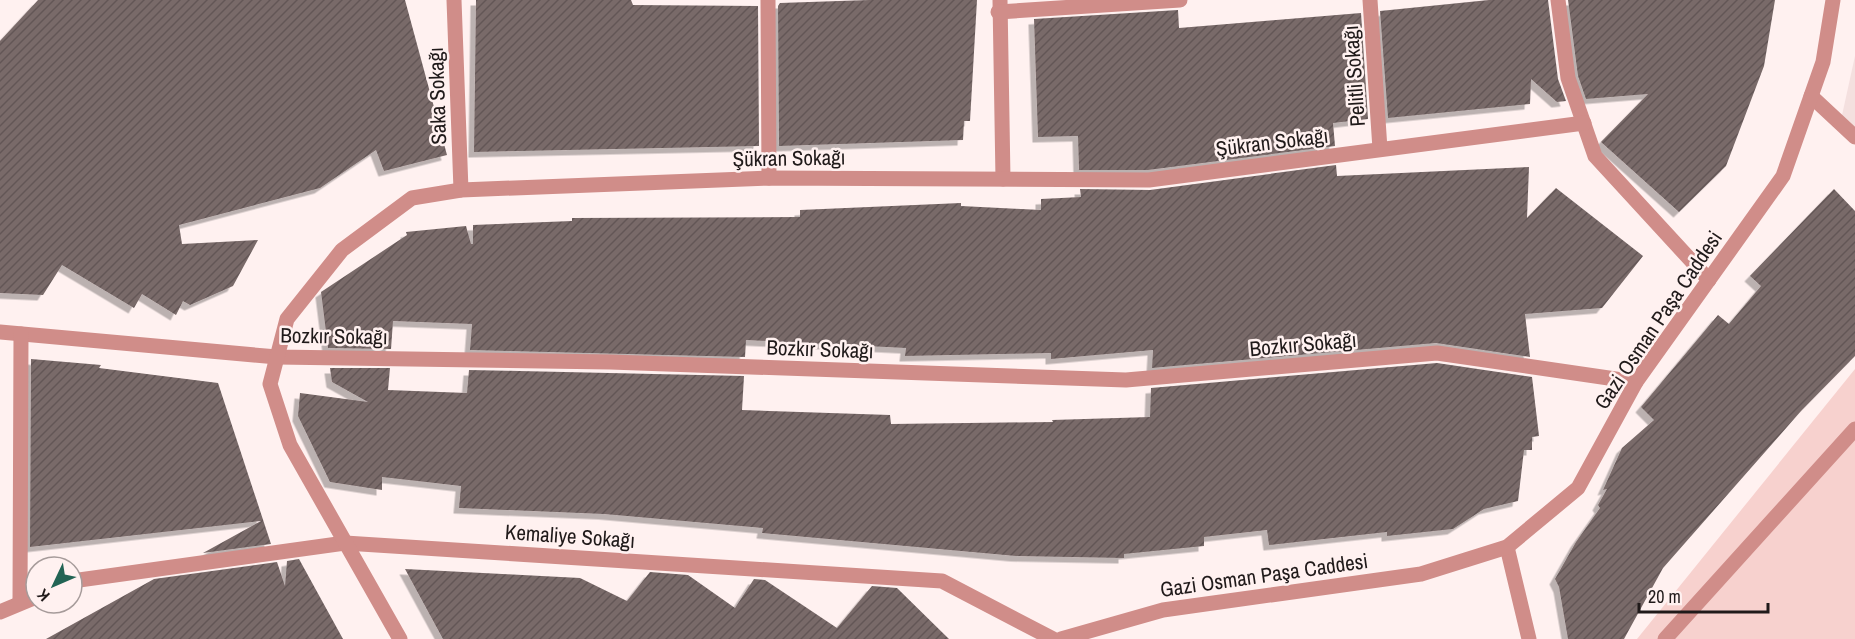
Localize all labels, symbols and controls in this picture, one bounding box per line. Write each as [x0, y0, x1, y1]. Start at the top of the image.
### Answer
street label: Pelitli Sokağı [1336, 24, 1372, 128]
street label: Saka Sokağı [421, 47, 453, 145]
street label: Şükran Sokağı [1214, 121, 1330, 163]
street label: Şükran Sokağı [732, 143, 846, 173]
street label: Gazi Osman Paşa Caddesi [1587, 225, 1729, 415]
street label: Bozkır Sokağı [280, 321, 388, 351]
street label: Bozkır Sokağı [1248, 325, 1358, 363]
street label: Bozkır Sokağı [766, 333, 874, 365]
street label: Kemaliye Sokağı [504, 517, 636, 555]
street label: Gazi Osman Paşa Caddesi [1158, 546, 1370, 604]
north arrow [24, 555, 84, 615]
scale bar [1639, 576, 1768, 614]
text: K [32, 584, 54, 606]
text: 20 m [1648, 584, 1681, 609]

